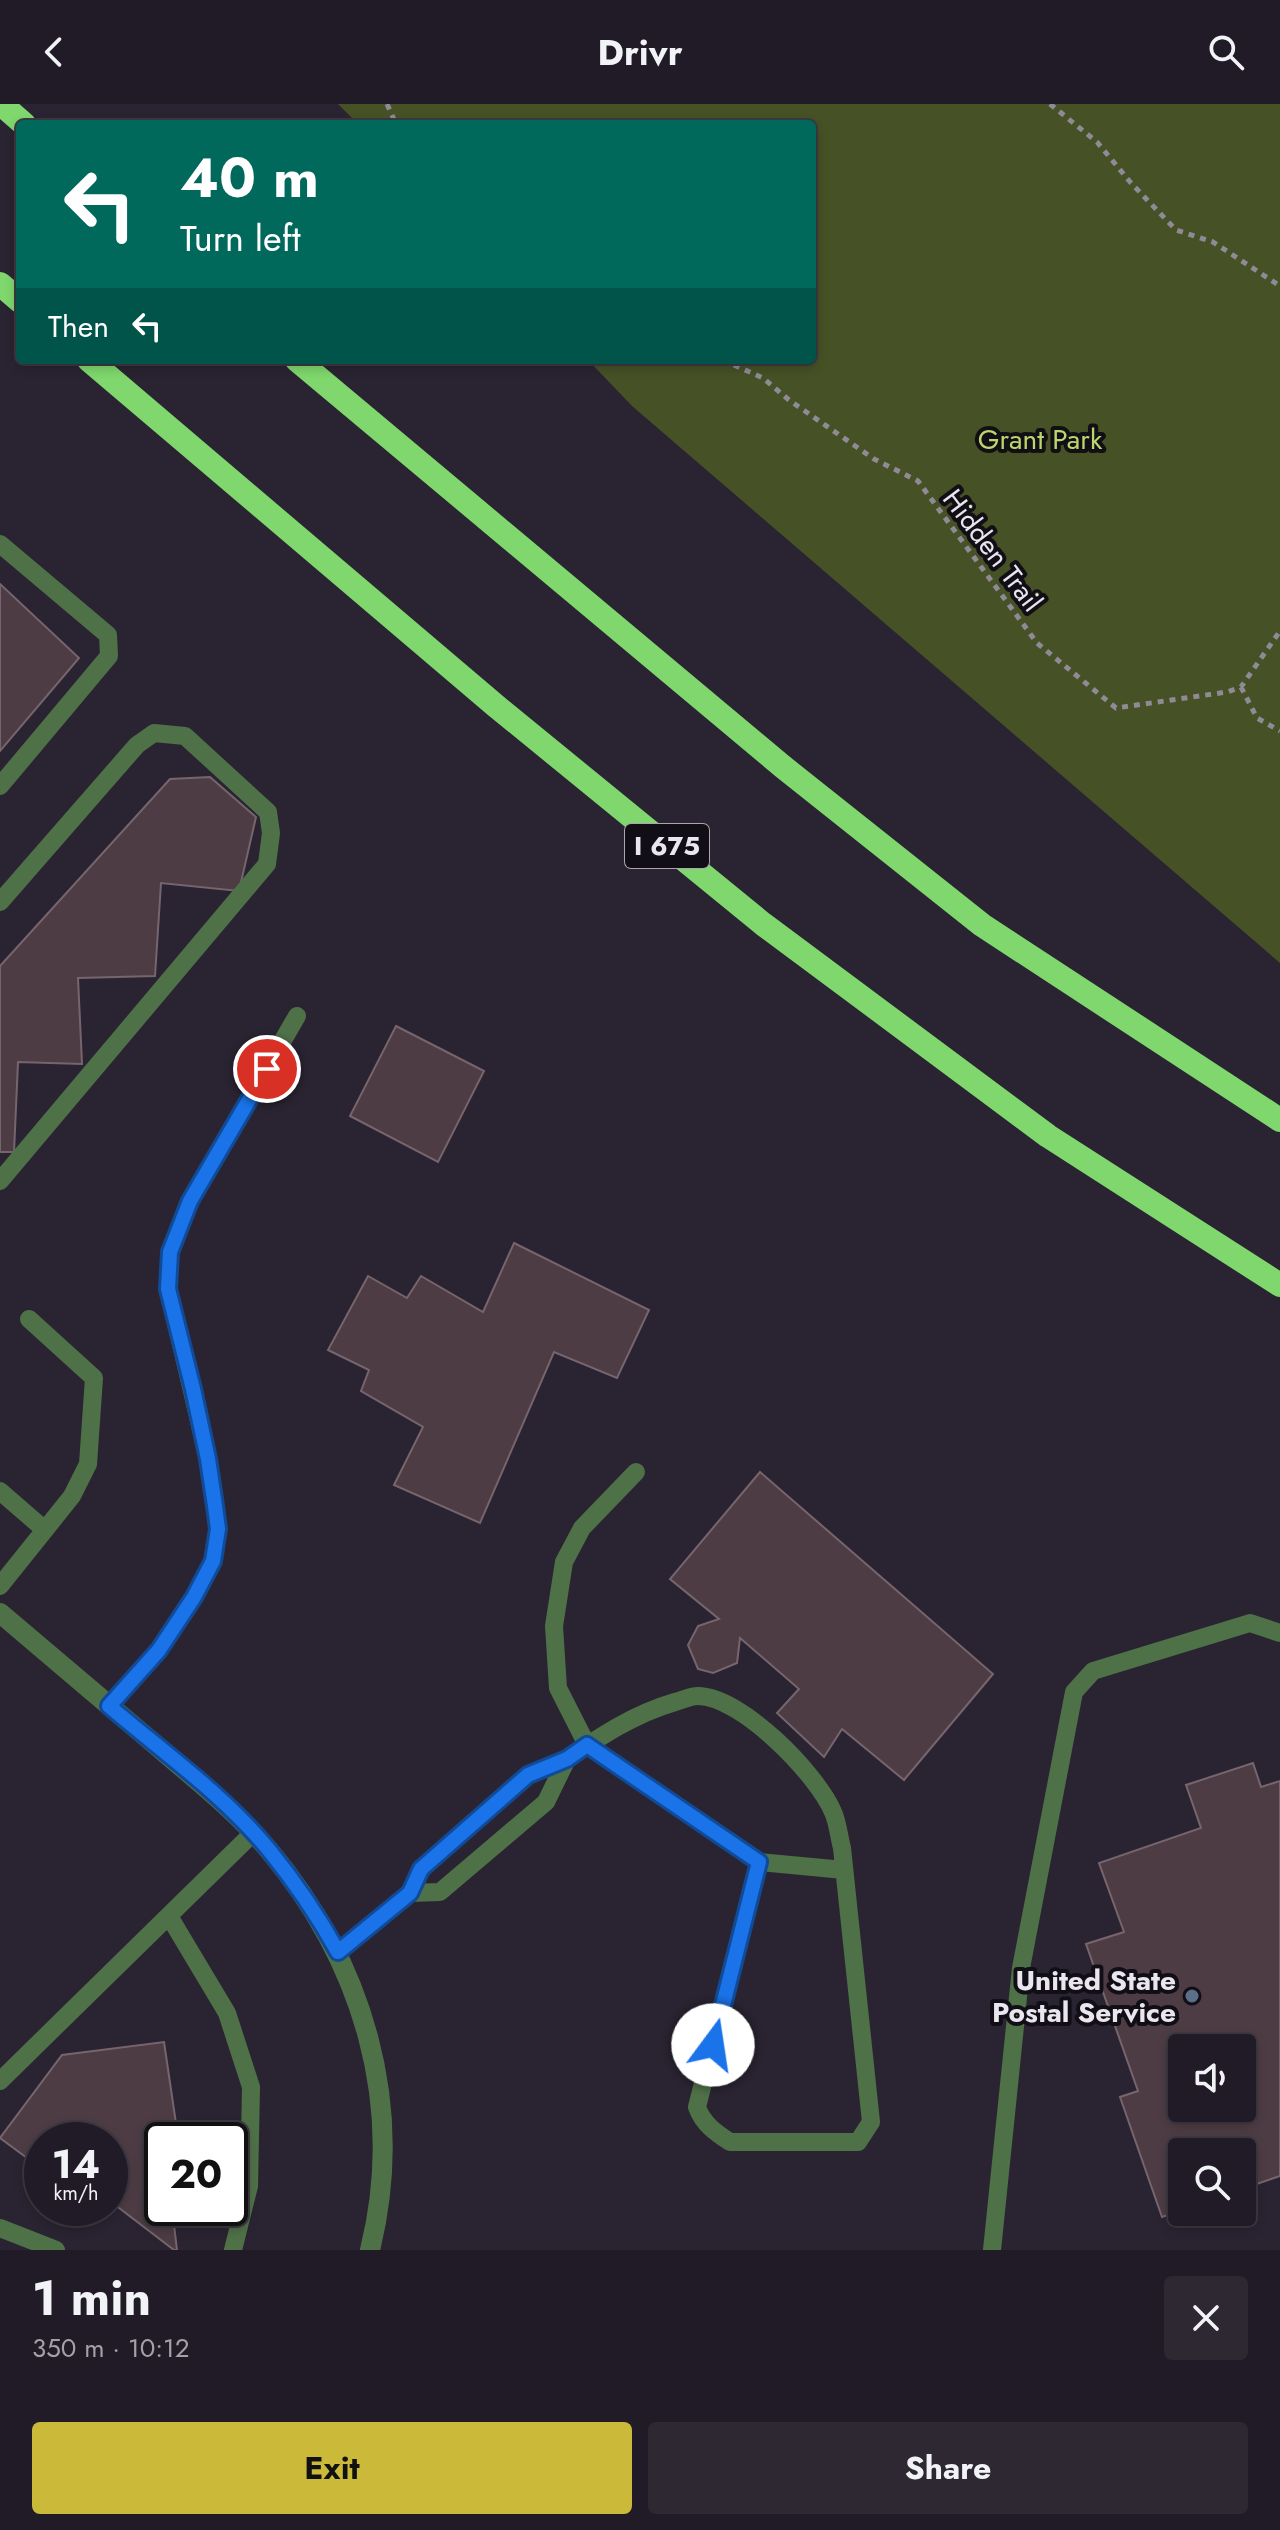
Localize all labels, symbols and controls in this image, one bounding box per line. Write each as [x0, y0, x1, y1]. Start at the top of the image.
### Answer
text: Drivr [598, 26, 682, 78]
icon: back [32, 30, 76, 74]
icon: search [1204, 30, 1248, 74]
text: 40 m [180, 137, 319, 218]
icon: left [48, 152, 152, 256]
text: Turn left [180, 212, 301, 264]
icon: left [125, 304, 169, 348]
text: Then [48, 305, 109, 348]
park label: Grant Park [978, 419, 1103, 460]
street label: Hidden Trail [933, 480, 1052, 620]
road number: I 675 [625, 824, 709, 868]
pin [233, 1035, 301, 1103]
icon: arrive [245, 1047, 289, 1091]
place label: United State Postal Service [992, 1960, 1176, 2033]
marker: United State Postal Service [1183, 1987, 1201, 2005]
position arrow [671, 2003, 755, 2087]
map controls [1168, 2034, 1256, 2226]
button: sound [1168, 2034, 1256, 2122]
speed limit sign: 20 [144, 2122, 248, 2226]
text: 14 [52, 2135, 100, 2193]
button: search [1168, 2138, 1256, 2226]
text: km/h [53, 2179, 99, 2208]
text: 1 min [32, 2264, 151, 2333]
button: close [1164, 2276, 1248, 2360]
text: 350 m · 10:12 [32, 2329, 190, 2367]
button: Exit [32, 2422, 632, 2514]
button: Share [648, 2422, 1248, 2514]

